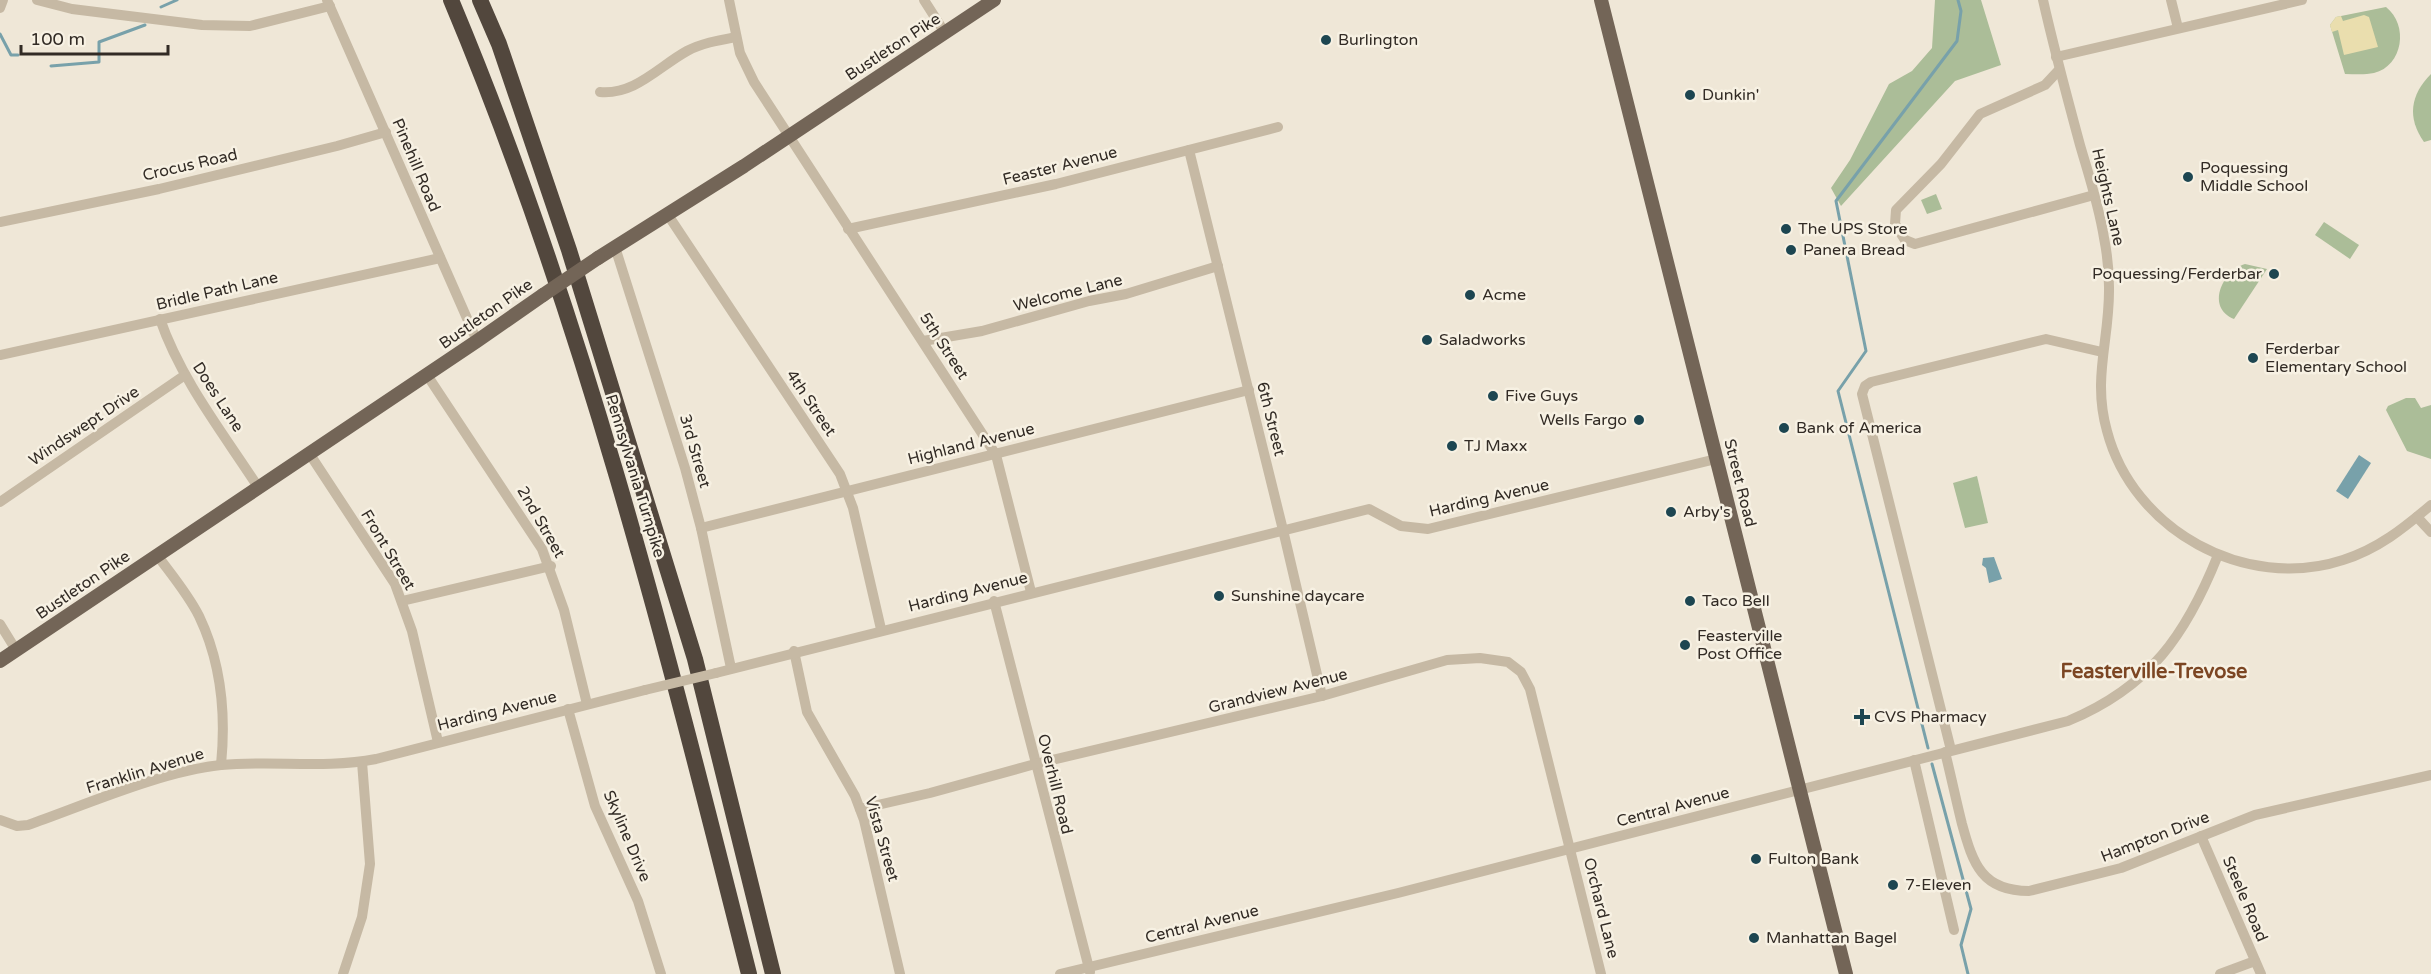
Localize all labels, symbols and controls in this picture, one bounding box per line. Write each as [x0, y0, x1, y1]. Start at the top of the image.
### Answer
street label: Bustleton Pike [842, 9, 944, 85]
scale bar [21, 18, 168, 56]
text: 100 m [30, 28, 85, 50]
place label: Burlington [1338, 30, 1418, 50]
marker: Burlington [1319, 33, 1333, 47]
place label: Dunkin' [1702, 85, 1759, 105]
marker: Dunkin' [1683, 88, 1697, 102]
street label: Pinehill Road [387, 115, 445, 215]
street label: Feaster Avenue [1001, 142, 1119, 190]
street label: Crocus Road [141, 144, 239, 186]
street label: Heights Lane [2087, 146, 2129, 248]
place label: Poquessing Middle School [2200, 158, 2308, 196]
marker: Poquessing Middle School [2181, 170, 2195, 184]
place label: The UPS Store [1798, 219, 1908, 239]
marker: The UPS Store [1779, 222, 1793, 236]
place label: Panera Bread [1803, 240, 1905, 260]
marker: Panera Bread [1784, 243, 1798, 257]
place label: Poquessing/Ferderbar [2092, 264, 2263, 284]
street label: Bridle Path Lane [154, 267, 280, 315]
marker: Poquessing/Ferderbar [2267, 267, 2281, 281]
street label: Welcome Lane [1011, 270, 1125, 316]
street label: Bustleton Pike [435, 274, 537, 354]
place label: Acme [1482, 285, 1526, 305]
marker: Acme [1463, 288, 1477, 302]
street label: 5th Street [915, 309, 973, 383]
place label: Saladworks [1439, 330, 1526, 350]
marker: Saladworks [1420, 333, 1434, 347]
place label: Ferderbar Elementary School [2265, 339, 2407, 377]
marker: Ferderbar Elementary School [2246, 351, 2260, 365]
street label: Does Lane [188, 358, 248, 436]
street label: 4th Street [782, 366, 840, 440]
street label: 6th Street [1252, 380, 1290, 458]
street label: Windswept Drive [25, 382, 143, 470]
place label: Five Guys [1505, 386, 1578, 406]
marker: Five Guys [1486, 389, 1500, 403]
street label: Pennsylvania Turnpike [601, 392, 669, 560]
place label: Wells Fargo [1539, 410, 1627, 430]
street label: 3rd Street [675, 412, 715, 490]
marker: Wells Fargo [1632, 413, 1646, 427]
place label: Bank of America [1796, 418, 1922, 438]
street label: Highland Avenue [906, 419, 1036, 469]
marker: Bank of America [1777, 421, 1791, 435]
place label: TJ Maxx [1464, 436, 1527, 456]
street label: Street Road [1719, 437, 1761, 529]
marker: TJ Maxx [1445, 439, 1459, 453]
street label: Harding Avenue [1427, 474, 1551, 522]
street label: 2nd Street [512, 482, 570, 562]
place label: Arby's [1683, 502, 1731, 522]
marker: Arby's [1664, 505, 1678, 519]
street label: Front Street [356, 506, 420, 594]
street label: Bustleton Pike [32, 546, 134, 624]
street label: Harding Avenue [906, 568, 1030, 616]
place label: Sunshine daycare [1231, 586, 1364, 606]
marker: Sunshine daycare [1212, 589, 1226, 603]
place label: Taco Bell [1702, 591, 1770, 611]
marker: Taco Bell [1683, 594, 1697, 608]
place label: Feasterville Post Office [1697, 626, 1782, 664]
marker: Feasterville Post Office [1678, 638, 1692, 652]
district label: Feasterville-Trevose [2061, 660, 2247, 684]
street label: Grandview Avenue [1206, 664, 1350, 718]
street label: Harding Avenue [435, 687, 559, 735]
place label: CVS Pharmacy [1874, 707, 1987, 727]
marker: CVS Pharmacy [1855, 710, 1869, 724]
street label: Overhill Road [1033, 732, 1077, 836]
street label: Franklin Avenue [84, 744, 206, 798]
street label: Central Avenue [1614, 782, 1732, 832]
street label: Skyline Drive [599, 787, 655, 885]
street label: Vista Street [860, 794, 904, 884]
street label: Hampton Drive [2098, 807, 2212, 867]
place label: Fulton Bank [1768, 849, 1859, 869]
marker: Fulton Bank [1749, 852, 1763, 866]
street label: Steele Road [2218, 853, 2272, 945]
street label: Orchard Lane [1579, 856, 1623, 960]
place label: 7-Eleven [1905, 875, 1972, 895]
marker: 7-Eleven [1886, 878, 1900, 892]
street label: Central Avenue [1143, 900, 1261, 948]
place label: Manhattan Bagel [1766, 928, 1897, 948]
marker: Manhattan Bagel [1747, 931, 1761, 945]

